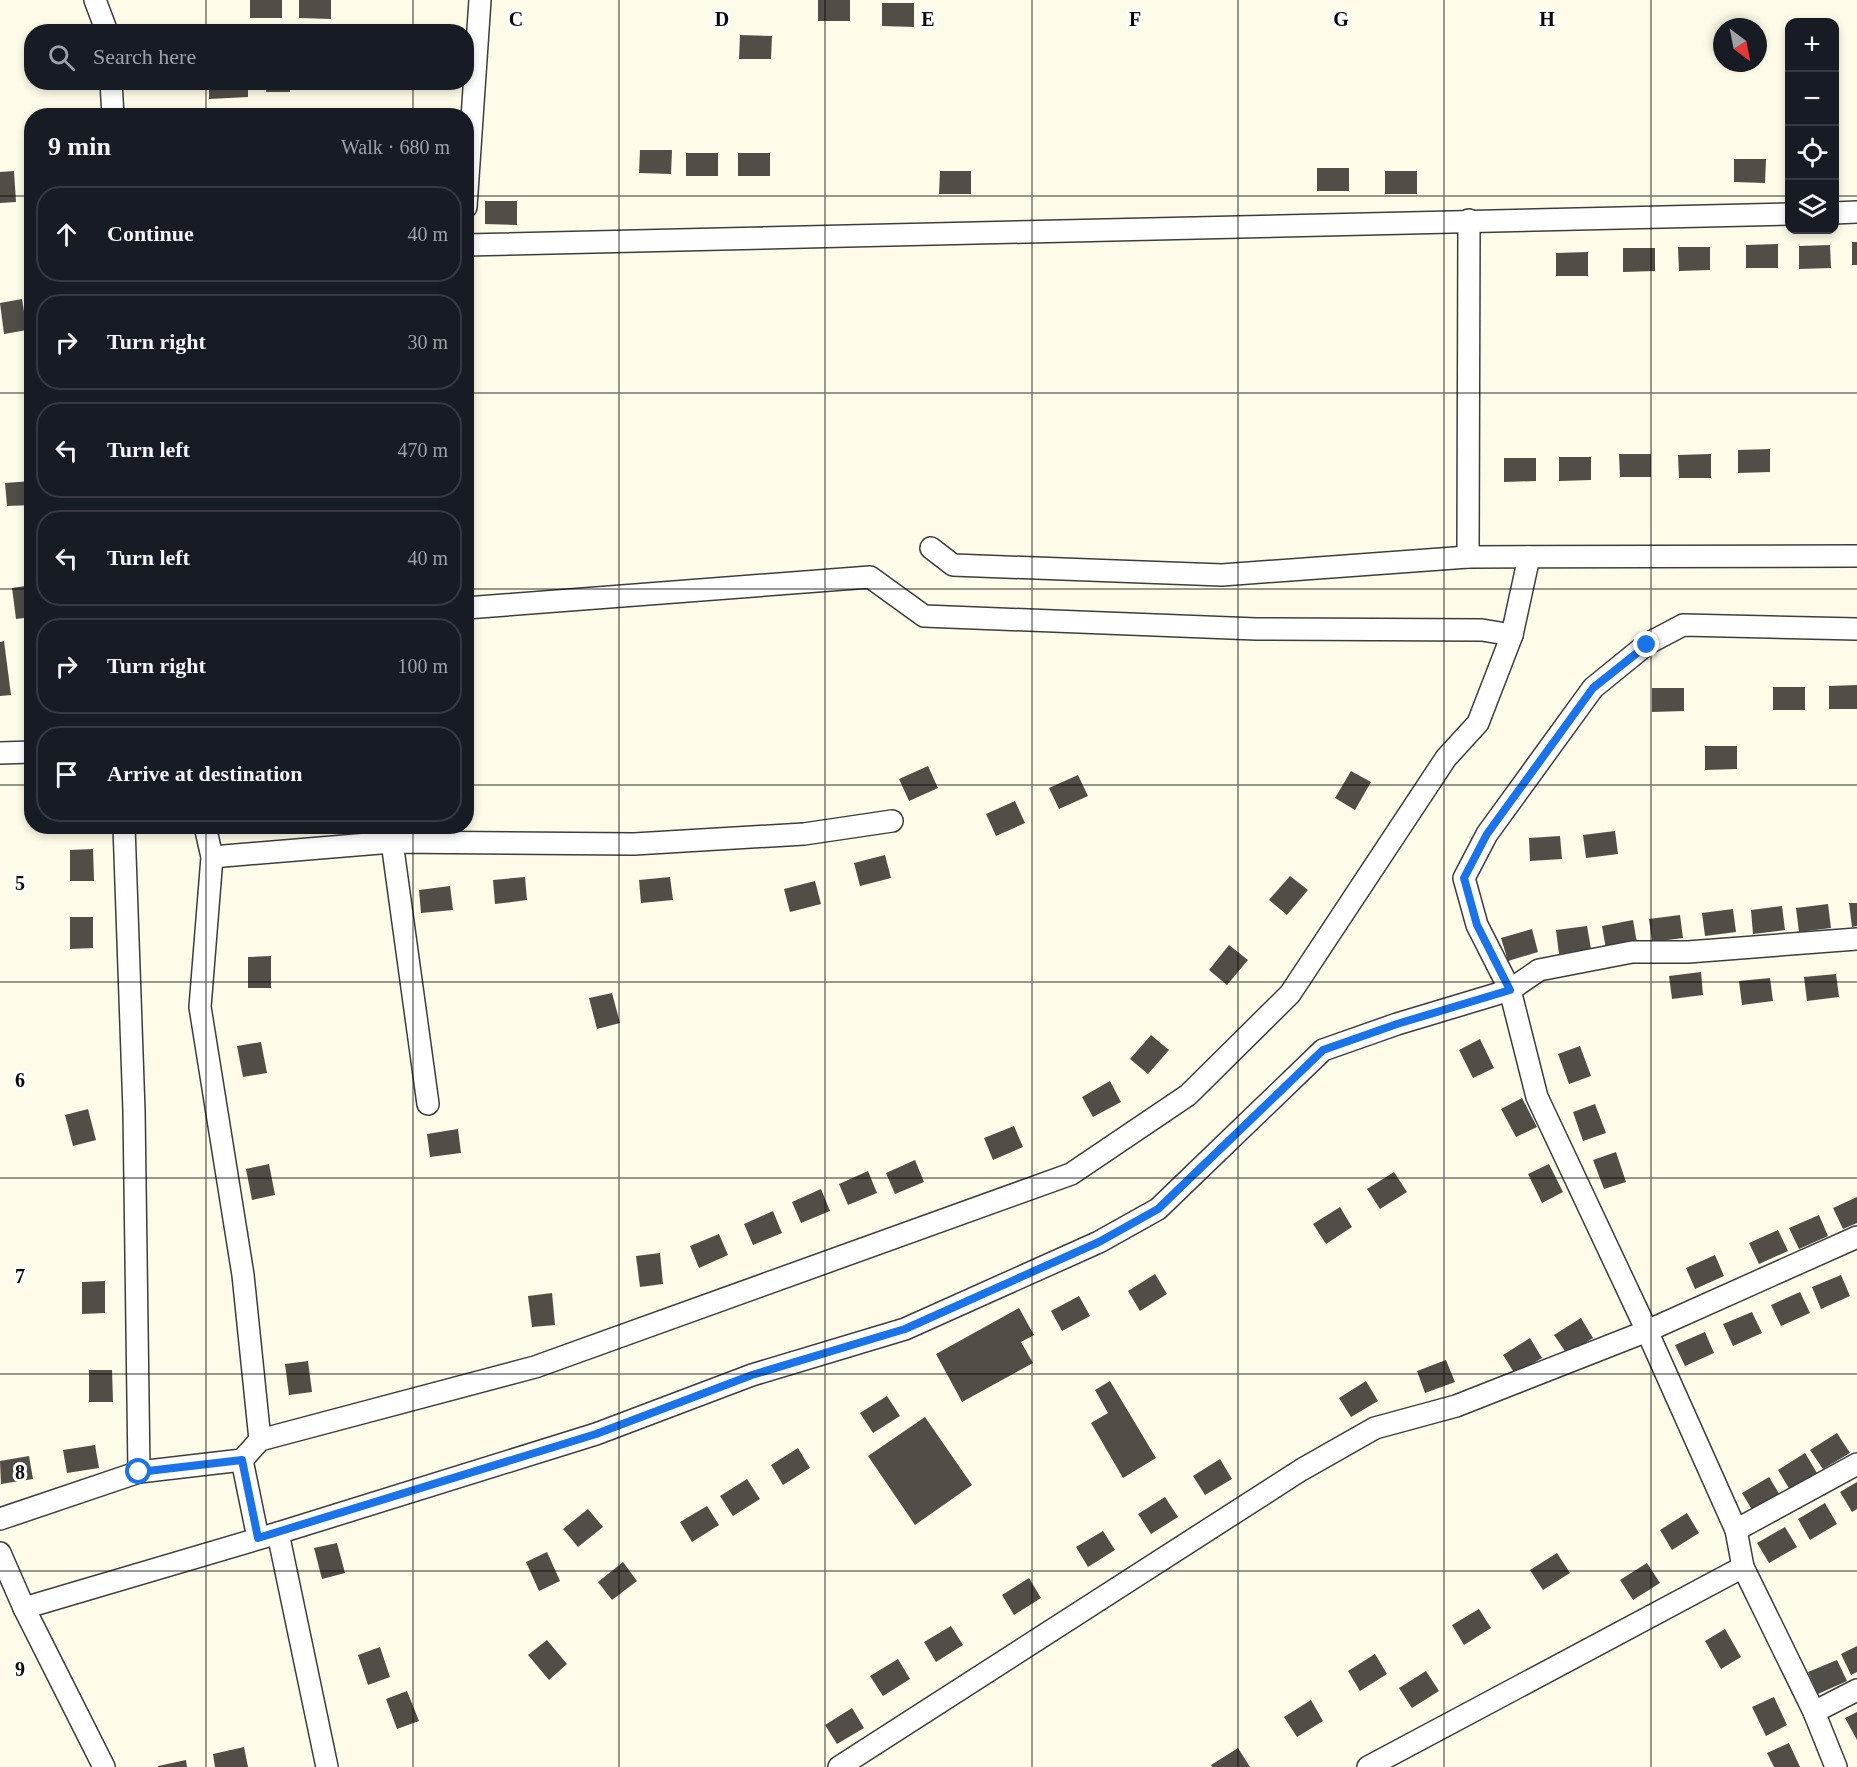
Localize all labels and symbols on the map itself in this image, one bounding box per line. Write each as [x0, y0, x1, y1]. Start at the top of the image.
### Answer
text: C [509, 8, 523, 30]
text: D [715, 8, 729, 30]
text: E [921, 8, 935, 30]
text: F [1129, 8, 1141, 30]
text: G [1333, 8, 1349, 30]
text: H [1539, 8, 1555, 30]
north arrow [1713, 18, 1767, 72]
route end [1633, 631, 1659, 657]
text: 5 [15, 872, 25, 894]
text: 6 [15, 1069, 25, 1091]
text: 7 [15, 1265, 25, 1287]
route start [125, 1458, 151, 1484]
text: 8 [15, 1461, 25, 1483]
text: 9 [15, 1658, 25, 1680]

